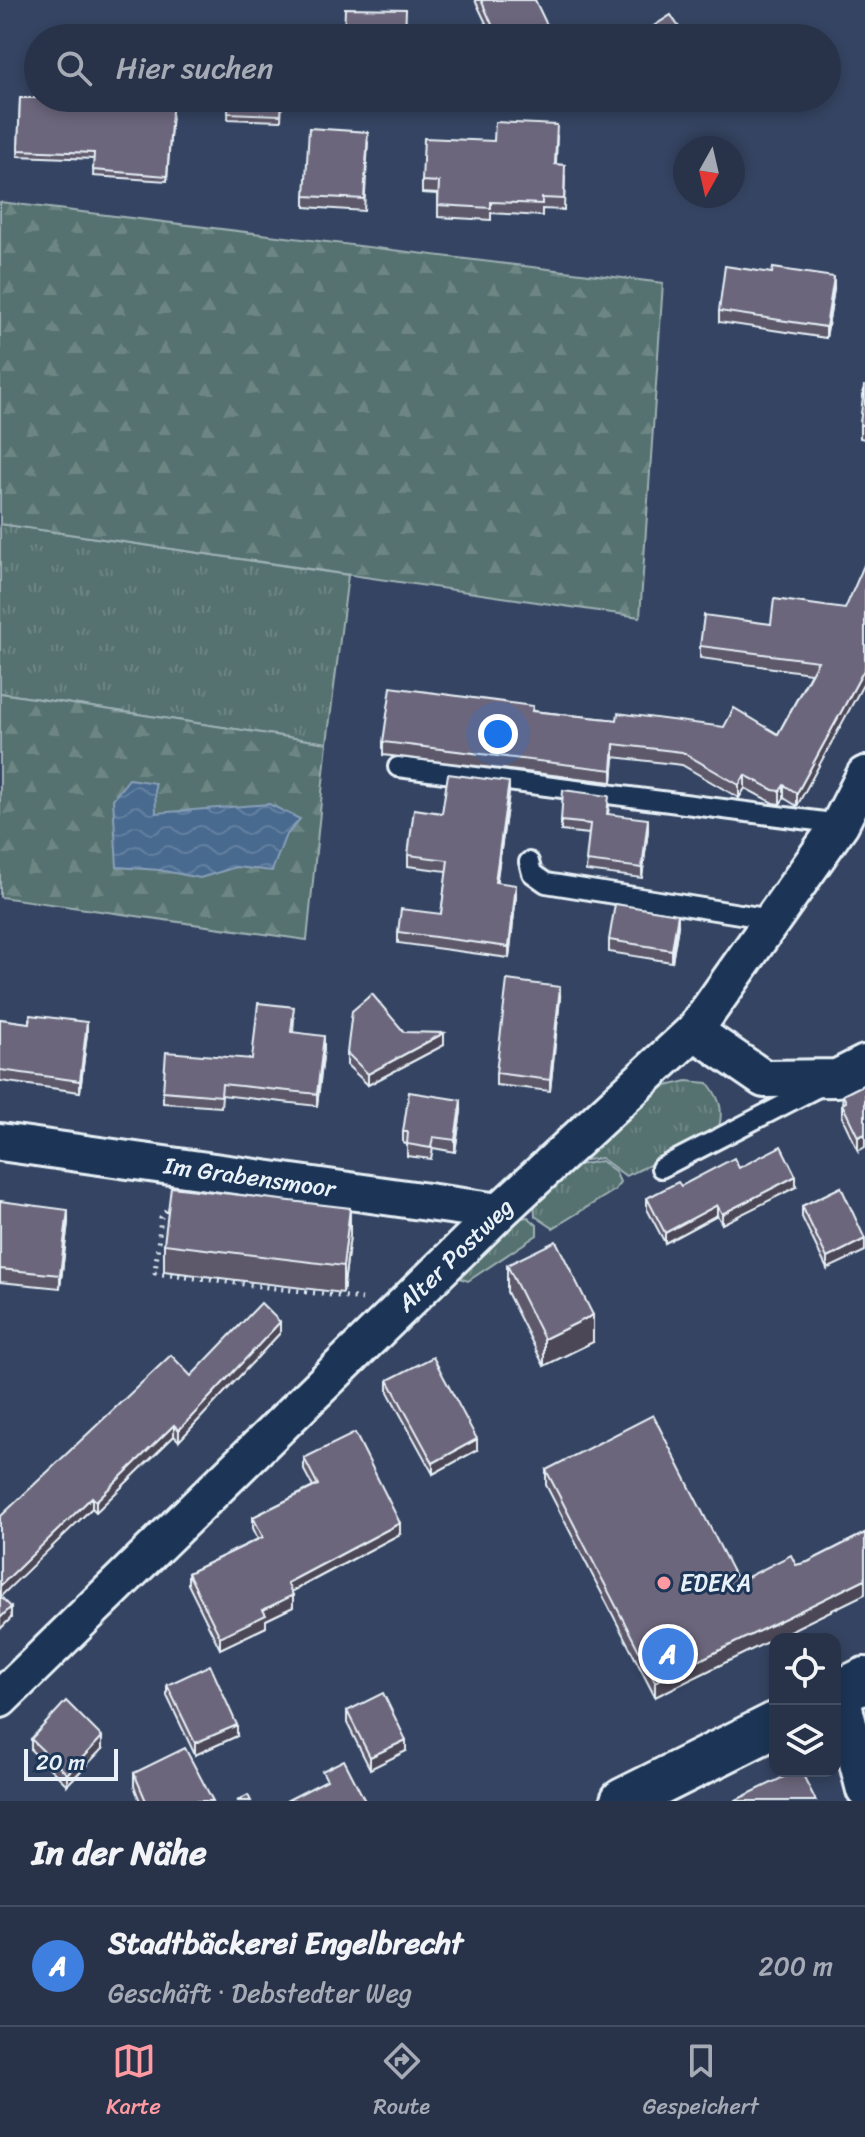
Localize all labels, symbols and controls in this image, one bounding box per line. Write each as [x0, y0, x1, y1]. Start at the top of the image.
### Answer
search box [24, 24, 841, 112]
text: Hier suchen [116, 41, 273, 95]
icon: search [52, 46, 96, 90]
north arrow [673, 136, 745, 208]
your location [478, 714, 518, 754]
street label: Im Grabensmoor [160, 1144, 340, 1210]
street label: Alter Postweg [386, 1187, 523, 1323]
place label: EDEKA [680, 1562, 751, 1604]
marker: EDEKA [655, 1574, 673, 1592]
pin: A [642, 1624, 694, 1684]
map controls [769, 1633, 841, 1777]
button: locate [769, 1633, 841, 1705]
button: layers [769, 1705, 841, 1777]
text: 20 m [36, 1743, 85, 1782]
scale bar [24, 1745, 118, 1781]
text: In der Nähe [32, 1823, 207, 1883]
text: Stadtbäckerei Engelbrecht [108, 1916, 463, 1970]
text: A [49, 1943, 67, 1989]
text: 200 m [758, 1943, 833, 1989]
text: Geschäft · Debstedter Weg [108, 1970, 412, 2016]
tab: Karte [106, 2039, 161, 2126]
tab: Route [373, 2039, 430, 2126]
tab: Gespeichert [643, 2039, 759, 2126]

